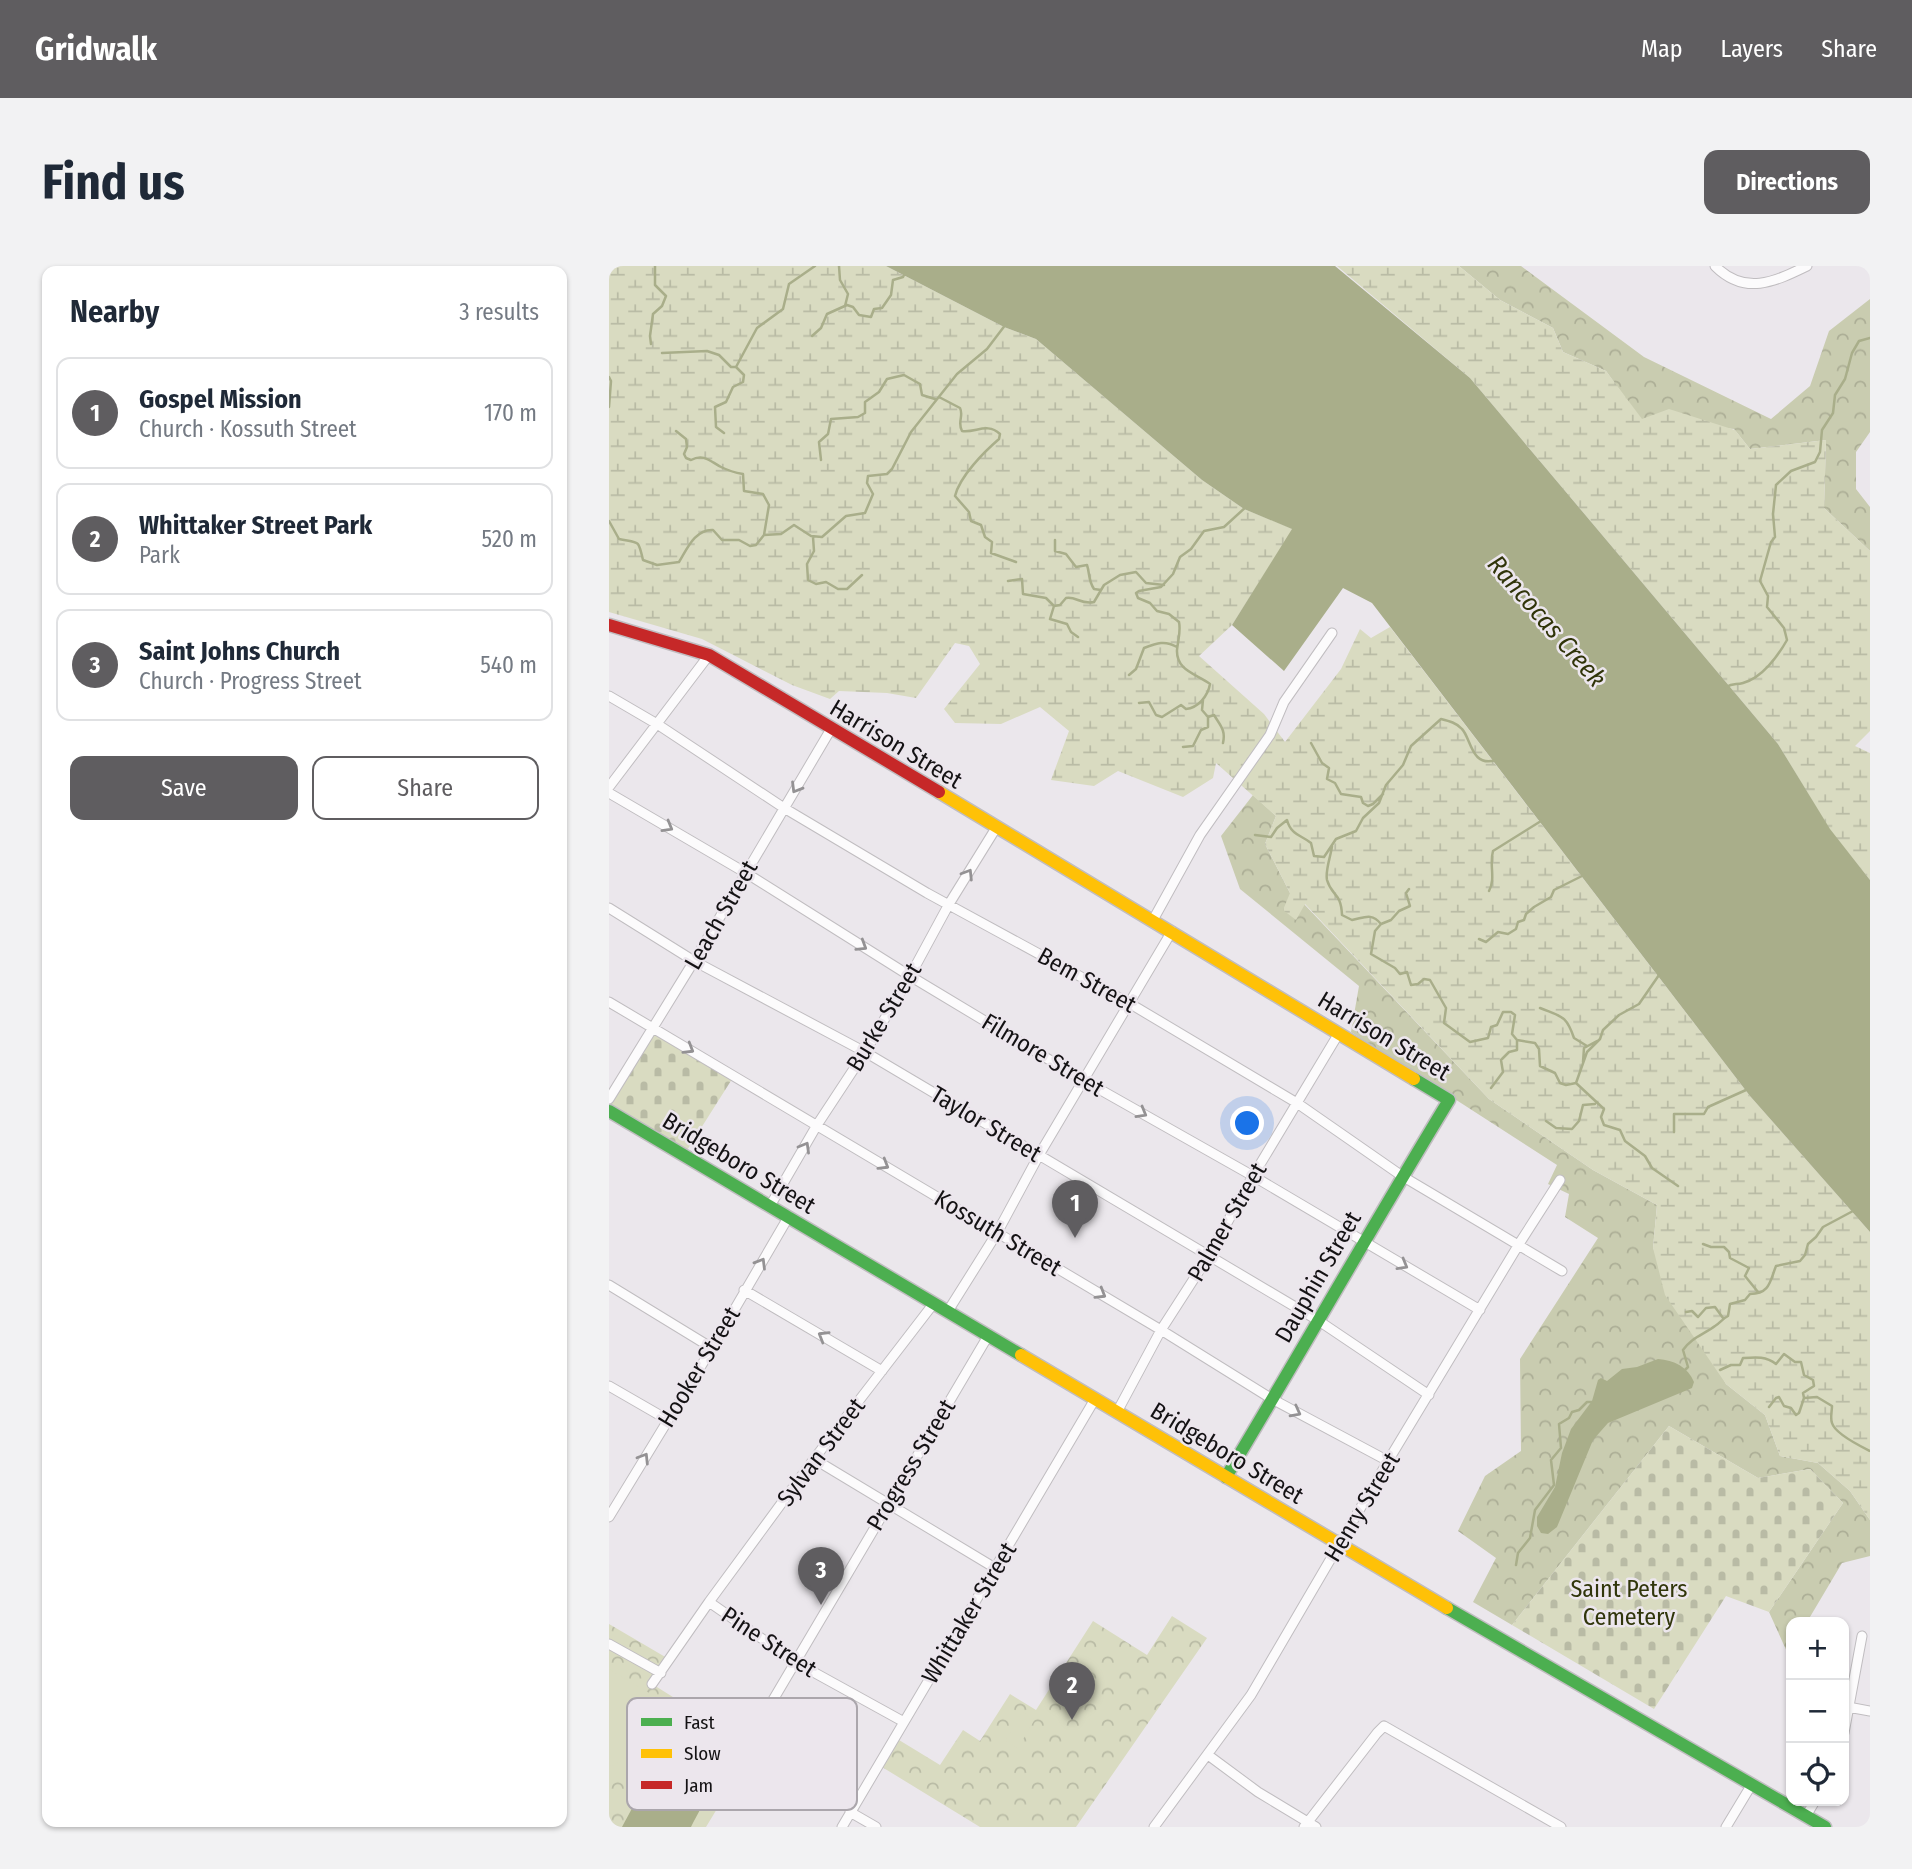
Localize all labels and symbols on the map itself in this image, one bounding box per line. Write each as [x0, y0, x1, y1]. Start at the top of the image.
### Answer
water label: Rancocas Creek [1481, 549, 1612, 694]
street label: Harrison Street [825, 694, 967, 795]
one-way arrow [791, 780, 804, 793]
one-way arrow [660, 819, 673, 832]
street label: Leach Street [679, 855, 763, 974]
one-way arrow [959, 869, 972, 882]
one-way arrow [854, 937, 867, 950]
street label: Bem Street [1033, 942, 1141, 1019]
street label: Burke Street [841, 958, 927, 1076]
street label: Harrison Street [1313, 986, 1455, 1087]
street label: Filmore Street [977, 1008, 1109, 1102]
one-way arrow [681, 1041, 694, 1054]
street label: Taylor Street [926, 1080, 1046, 1168]
one-way arrow [1135, 1105, 1148, 1118]
street label: Bridgeboro Street [657, 1106, 821, 1220]
your location [1230, 1106, 1264, 1140]
one-way arrow [796, 1141, 809, 1154]
one-way arrow [877, 1157, 890, 1170]
street label: Palmer Street [1182, 1157, 1272, 1286]
pin: 1 [1052, 1180, 1098, 1238]
street label: Kossuth Street [930, 1184, 1067, 1282]
street label: Dauphin Street [1269, 1206, 1367, 1348]
one-way arrow [1395, 1256, 1408, 1269]
one-way arrow [752, 1257, 765, 1270]
one-way arrow [1093, 1286, 1106, 1299]
street label: Hooker Street [652, 1302, 746, 1432]
one-way arrow [817, 1332, 830, 1345]
street label: Sylvan Street [771, 1392, 871, 1511]
street label: Progress Street [861, 1394, 961, 1536]
street label: Bridgeboro Street [1145, 1396, 1309, 1510]
one-way arrow [1289, 1403, 1301, 1417]
street label: Henry Street [1318, 1447, 1406, 1567]
one-way arrow [636, 1453, 649, 1466]
street label: Whittaker Street [916, 1537, 1022, 1689]
pin: 3 [798, 1547, 844, 1605]
park label: Saint Peters Cemetery [1570, 1575, 1688, 1631]
street label: Pine Street [716, 1601, 822, 1683]
pin: 2 [1049, 1662, 1095, 1720]
legend [627, 1698, 857, 1810]
text: Fast [684, 1711, 715, 1734]
text: Slow [684, 1742, 721, 1765]
text: Jam [684, 1774, 713, 1797]

